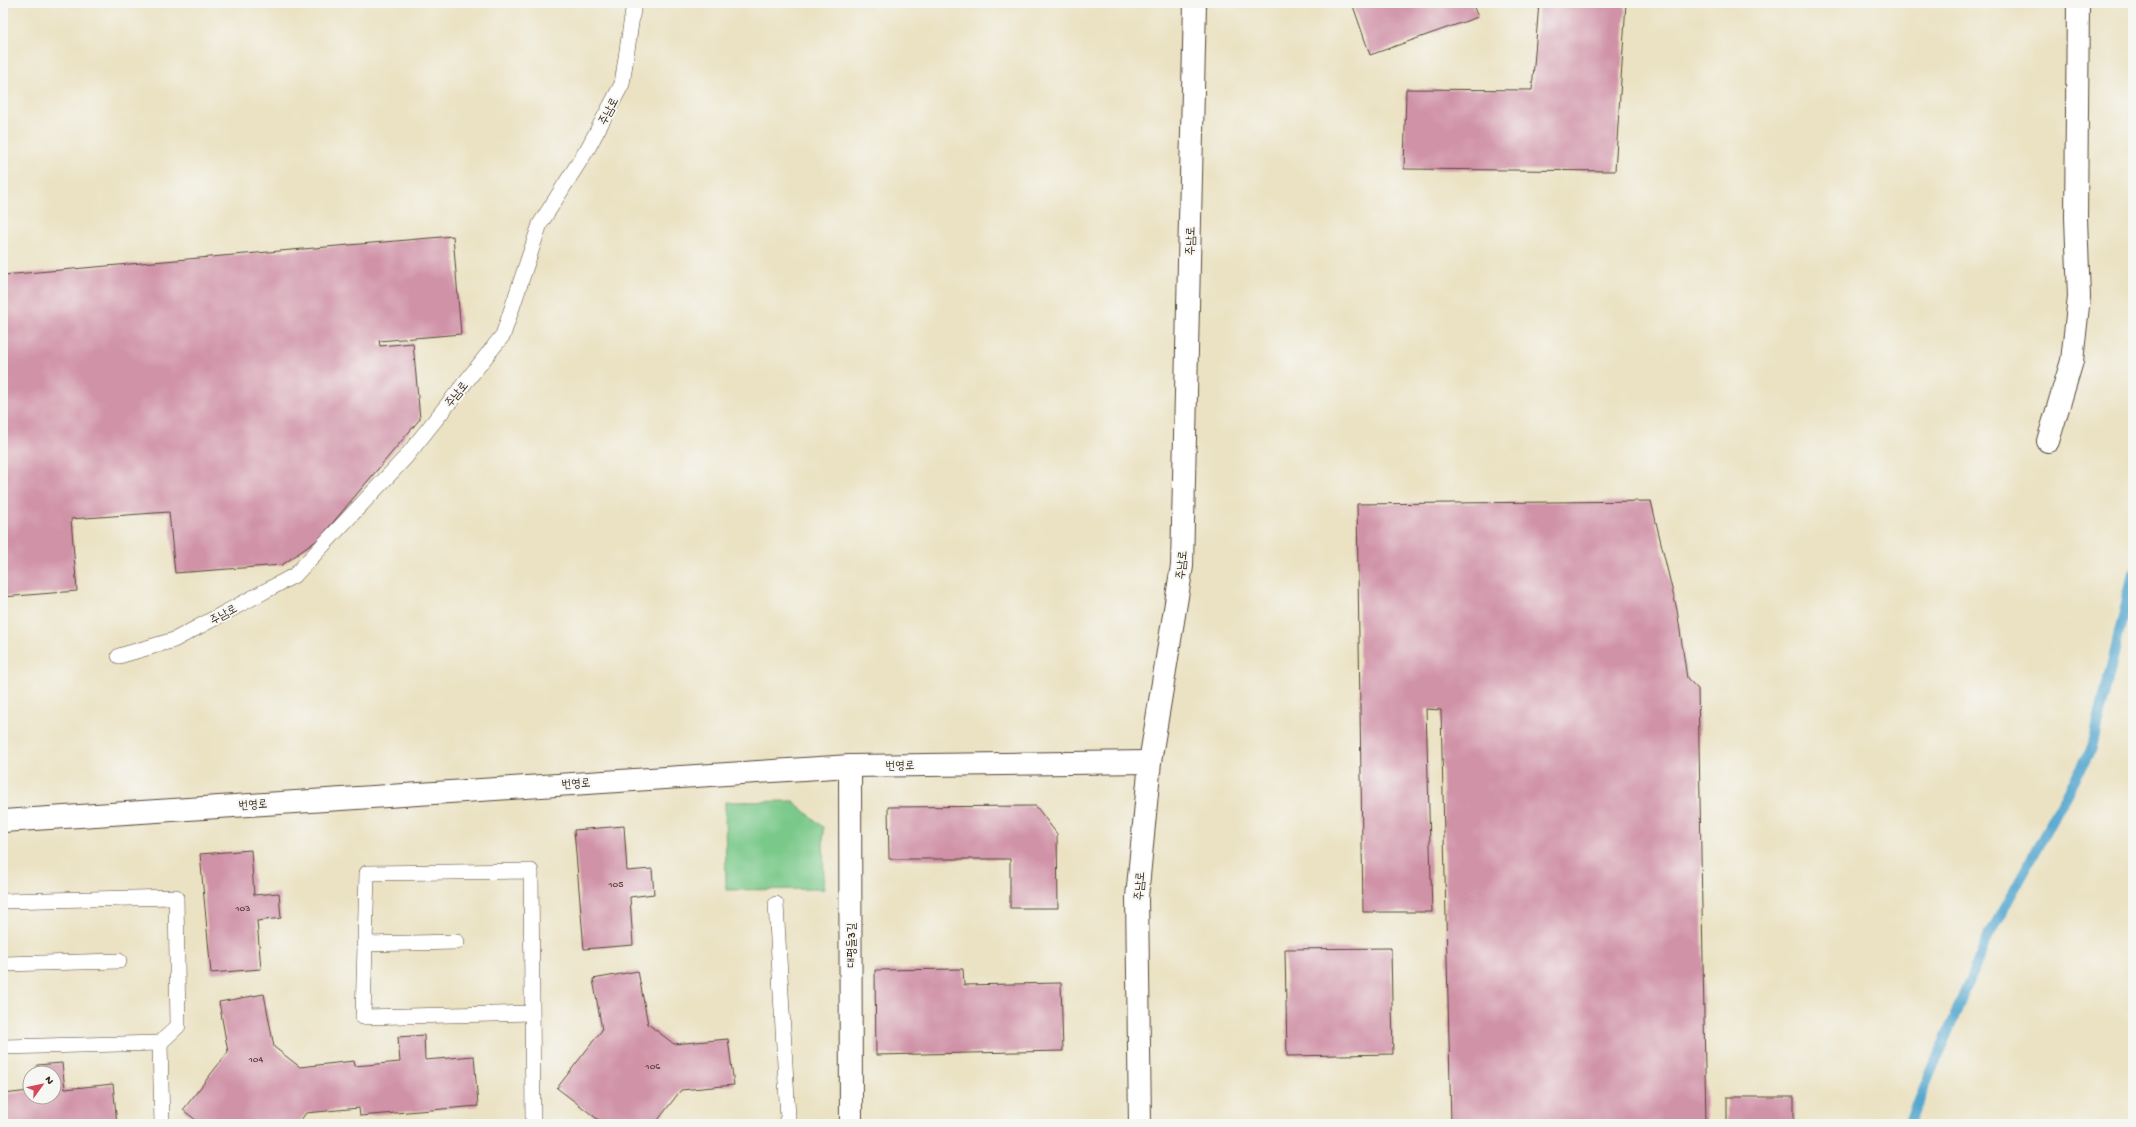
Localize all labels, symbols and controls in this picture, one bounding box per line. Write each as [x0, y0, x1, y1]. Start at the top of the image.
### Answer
street label: 주남로 [597, 96, 623, 128]
street label: 주남로 [1185, 226, 1199, 256]
street label: 주남로 [443, 380, 472, 411]
street label: 주남로 [1175, 550, 1191, 580]
street label: 주남로 [208, 603, 240, 629]
street label: 번영로 [885, 760, 915, 774]
street label: 번영로 [561, 777, 591, 793]
street label: 번영로 [238, 798, 268, 814]
street label: 주남로 [1133, 871, 1149, 901]
house number: 105 [608, 879, 623, 891]
house number: 103 [235, 903, 250, 915]
street label: 대평들3길 [846, 922, 860, 967]
house number: 104 [248, 1054, 263, 1066]
house number: 106 [645, 1061, 661, 1073]
north arrow [22, 1065, 62, 1105]
text: N [42, 1074, 56, 1087]

